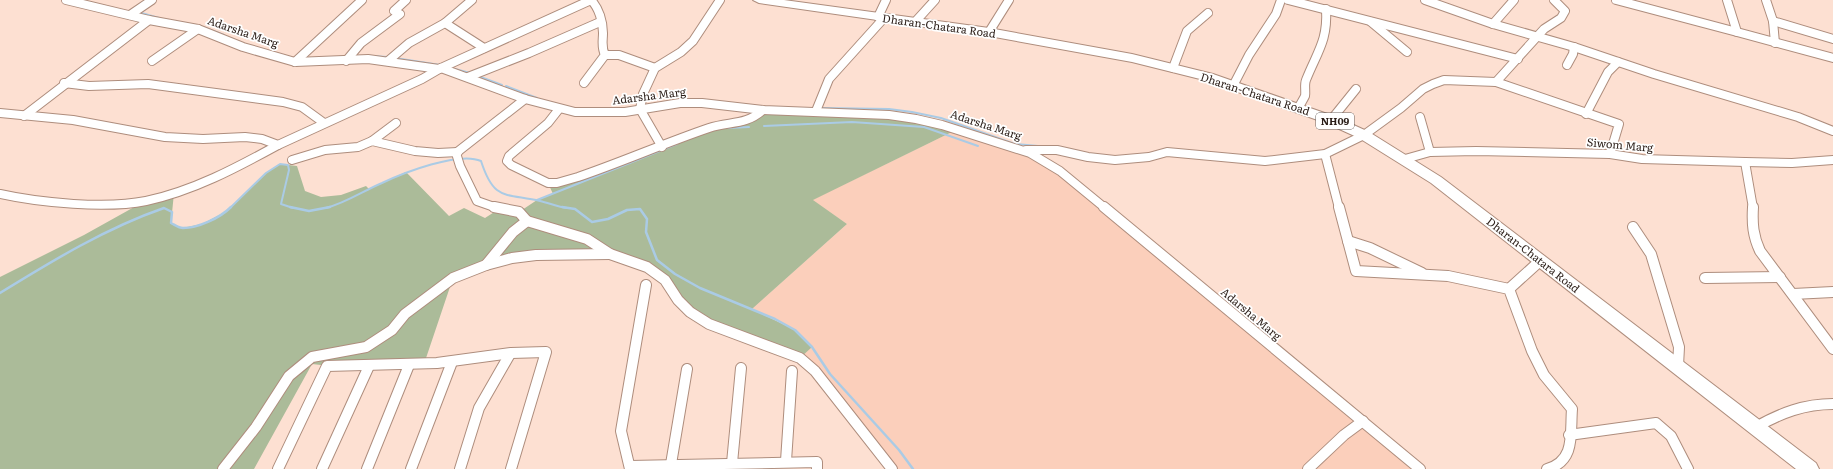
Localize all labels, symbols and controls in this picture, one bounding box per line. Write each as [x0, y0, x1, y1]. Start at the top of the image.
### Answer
street label: Dharan-Chatara Road [881, 9, 997, 41]
street label: Adarsha Marg [206, 11, 282, 51]
street label: Dharan-Chatara Road [1198, 68, 1312, 118]
street label: Adarsha Marg [611, 82, 688, 107]
street label: Adarsha Marg [949, 105, 1025, 143]
road number: NH09 [1316, 113, 1354, 129]
street label: Siwom Marg [1586, 133, 1655, 155]
street label: Dharan-Chatara Road [1484, 213, 1584, 296]
street label: Adarsha Marg [1218, 283, 1286, 344]

